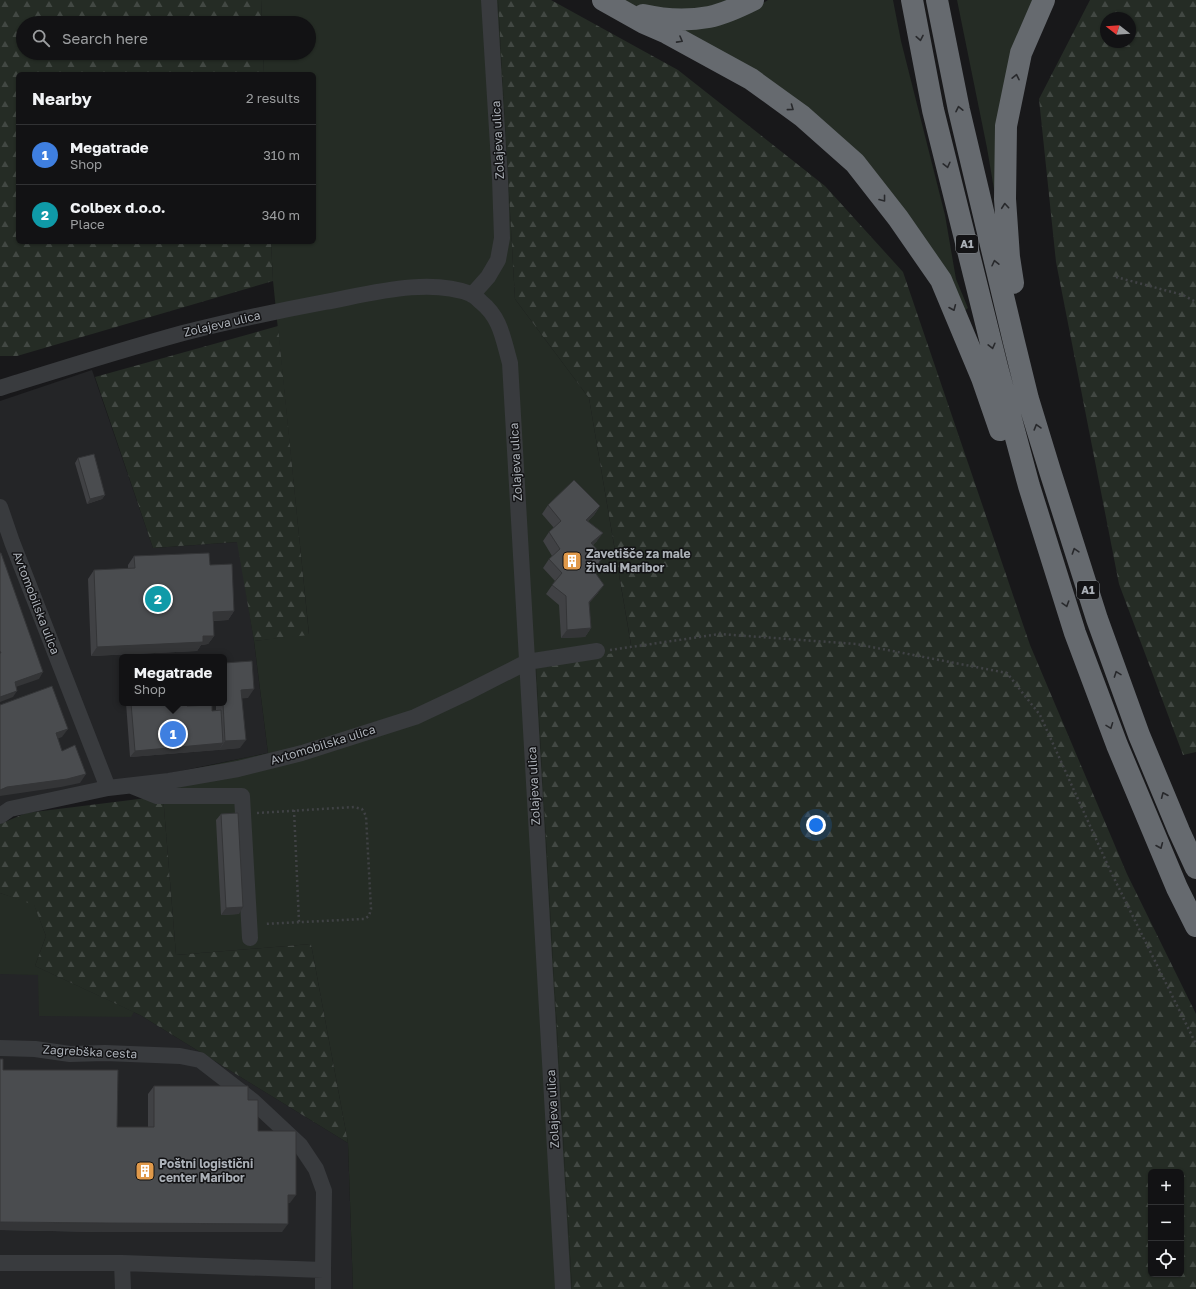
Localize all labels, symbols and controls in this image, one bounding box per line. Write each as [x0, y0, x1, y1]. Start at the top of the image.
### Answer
north arrow [1100, 12, 1136, 48]
search box [16, 16, 316, 60]
icon: search [30, 27, 52, 49]
text: Search here [62, 29, 148, 47]
one-way arrow [915, 35, 923, 41]
one-way arrow [676, 36, 683, 43]
one-way arrow [1012, 74, 1020, 80]
text: Nearby [32, 88, 92, 109]
text: 2 results [246, 90, 300, 106]
street label: Zolajeva ulica [488, 100, 507, 180]
one-way arrow [787, 103, 794, 111]
one-way arrow [956, 106, 964, 112]
text: Megatrade [70, 138, 149, 156]
text: 1 [42, 147, 48, 163]
text: 310 m [263, 147, 300, 163]
text: Shop [70, 156, 102, 172]
one-way arrow [942, 161, 951, 168]
one-way arrow [878, 195, 885, 202]
text: Colbex d.o.o. [70, 198, 166, 216]
one-way arrow [1001, 203, 1010, 209]
text: 2 [41, 207, 49, 223]
text: 340 m [262, 207, 300, 223]
text: Place [70, 216, 105, 232]
road number: A1 [956, 235, 978, 253]
one-way arrow [991, 260, 1000, 267]
one-way arrow [948, 303, 956, 311]
street label: Zolajeva ulica [182, 307, 262, 340]
one-way arrow [987, 343, 995, 349]
street label: Zolajeva ulica [506, 422, 525, 502]
one-way arrow [1033, 424, 1041, 430]
place label: Zavetišče za male živali Maribor [586, 546, 691, 575]
one-way arrow [1071, 548, 1080, 555]
street label: Avtomobilska ulica [10, 549, 63, 656]
building icon: Zavetišče za male živali Maribor [561, 550, 583, 572]
road number: A1 [1077, 581, 1099, 599]
pin: 2 [145, 584, 171, 614]
one-way arrow [1061, 600, 1070, 607]
popup [119, 654, 227, 706]
text: Megatrade [134, 663, 212, 681]
one-way arrow [1113, 671, 1121, 678]
text: Shop [134, 681, 166, 697]
pin: 1 [160, 719, 186, 749]
street label: Avtomobilska ulica [268, 721, 377, 768]
one-way arrow [1106, 722, 1114, 729]
street label: Zolajeva ulica [524, 746, 543, 826]
one-way arrow [1160, 792, 1168, 799]
your location [806, 815, 826, 835]
one-way arrow [1155, 843, 1163, 850]
street label: Zagrebška cesta [42, 1042, 138, 1061]
street label: Zolajeva ulica [543, 1069, 562, 1149]
place label: Poštni logistični center Maribor [159, 1156, 253, 1185]
building icon: Poštni logistični center Maribor [134, 1160, 156, 1182]
map controls [1148, 1169, 1184, 1277]
button: + [1148, 1169, 1184, 1205]
button: − [1148, 1205, 1184, 1241]
button: locate [1148, 1241, 1184, 1277]

